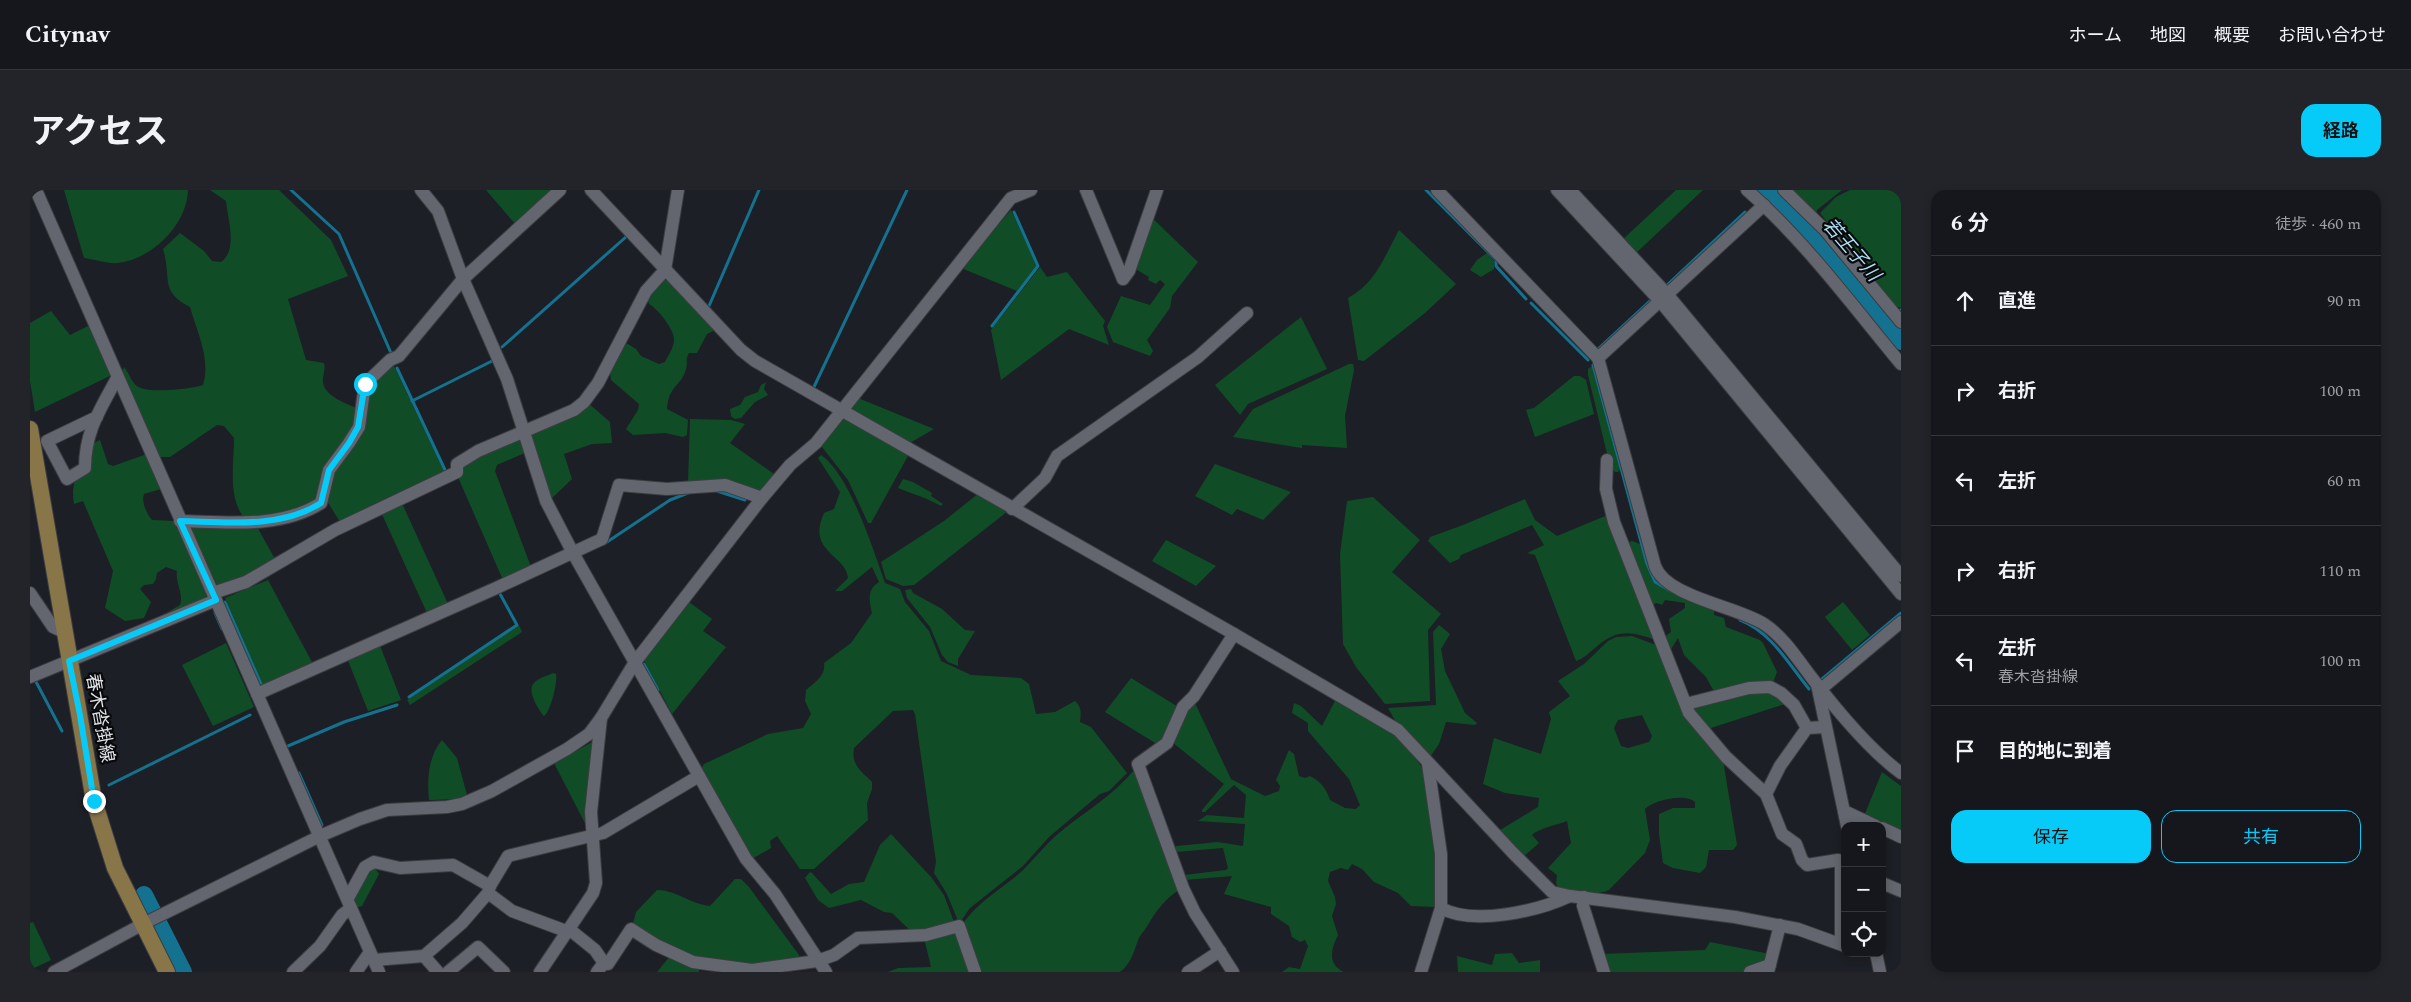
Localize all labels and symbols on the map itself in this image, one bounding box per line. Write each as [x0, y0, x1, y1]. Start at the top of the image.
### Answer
water label: 若王子川 [1815, 212, 1888, 290]
route start [354, 373, 377, 396]
street label: 春木沓掛線 [79, 671, 121, 765]
route end [83, 790, 106, 813]

